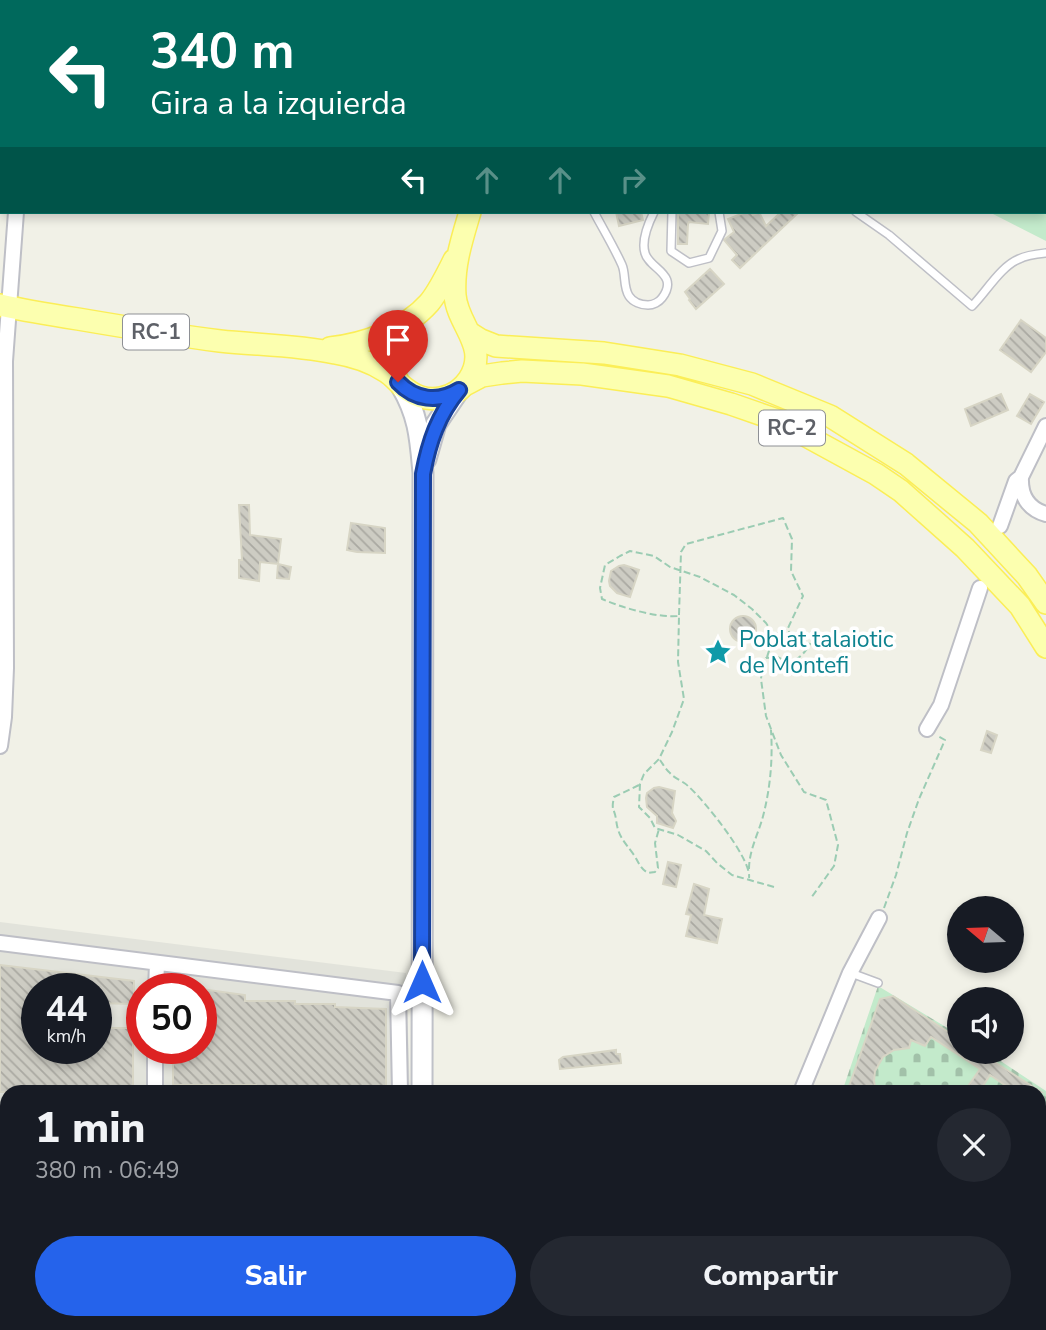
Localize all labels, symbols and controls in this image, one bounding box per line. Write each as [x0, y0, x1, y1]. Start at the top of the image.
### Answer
text: 340 m [150, 18, 294, 85]
icon: left [35, 28, 126, 119]
text: Gira a la izquierda [150, 82, 407, 125]
icon: left [395, 161, 433, 199]
icon: ahead [468, 161, 506, 199]
icon: ahead [541, 161, 579, 199]
icon: right [614, 161, 652, 199]
pin [368, 310, 428, 382]
road number: RC-1 [123, 314, 189, 350]
icon: arrive [379, 321, 417, 359]
road number: RC-2 [759, 410, 825, 446]
place label: Poblat talaiotic de Montefi [739, 624, 894, 681]
place icon: Poblat talaiotic de Montefi [703, 637, 733, 667]
north arrow [947, 896, 1024, 973]
map controls [947, 896, 1024, 1064]
position arrow [385, 945, 459, 1019]
speed limit sign: 50 [126, 973, 217, 1064]
text: 44 [45, 986, 88, 1033]
button: sound [947, 987, 1024, 1064]
text: km/h [47, 1024, 86, 1048]
text: 1 min [35, 1100, 145, 1157]
button: close [937, 1108, 1011, 1182]
text: 380 m · 06:49 [35, 1155, 180, 1186]
button: Salir [35, 1236, 516, 1316]
button: Compartir [530, 1236, 1011, 1316]

